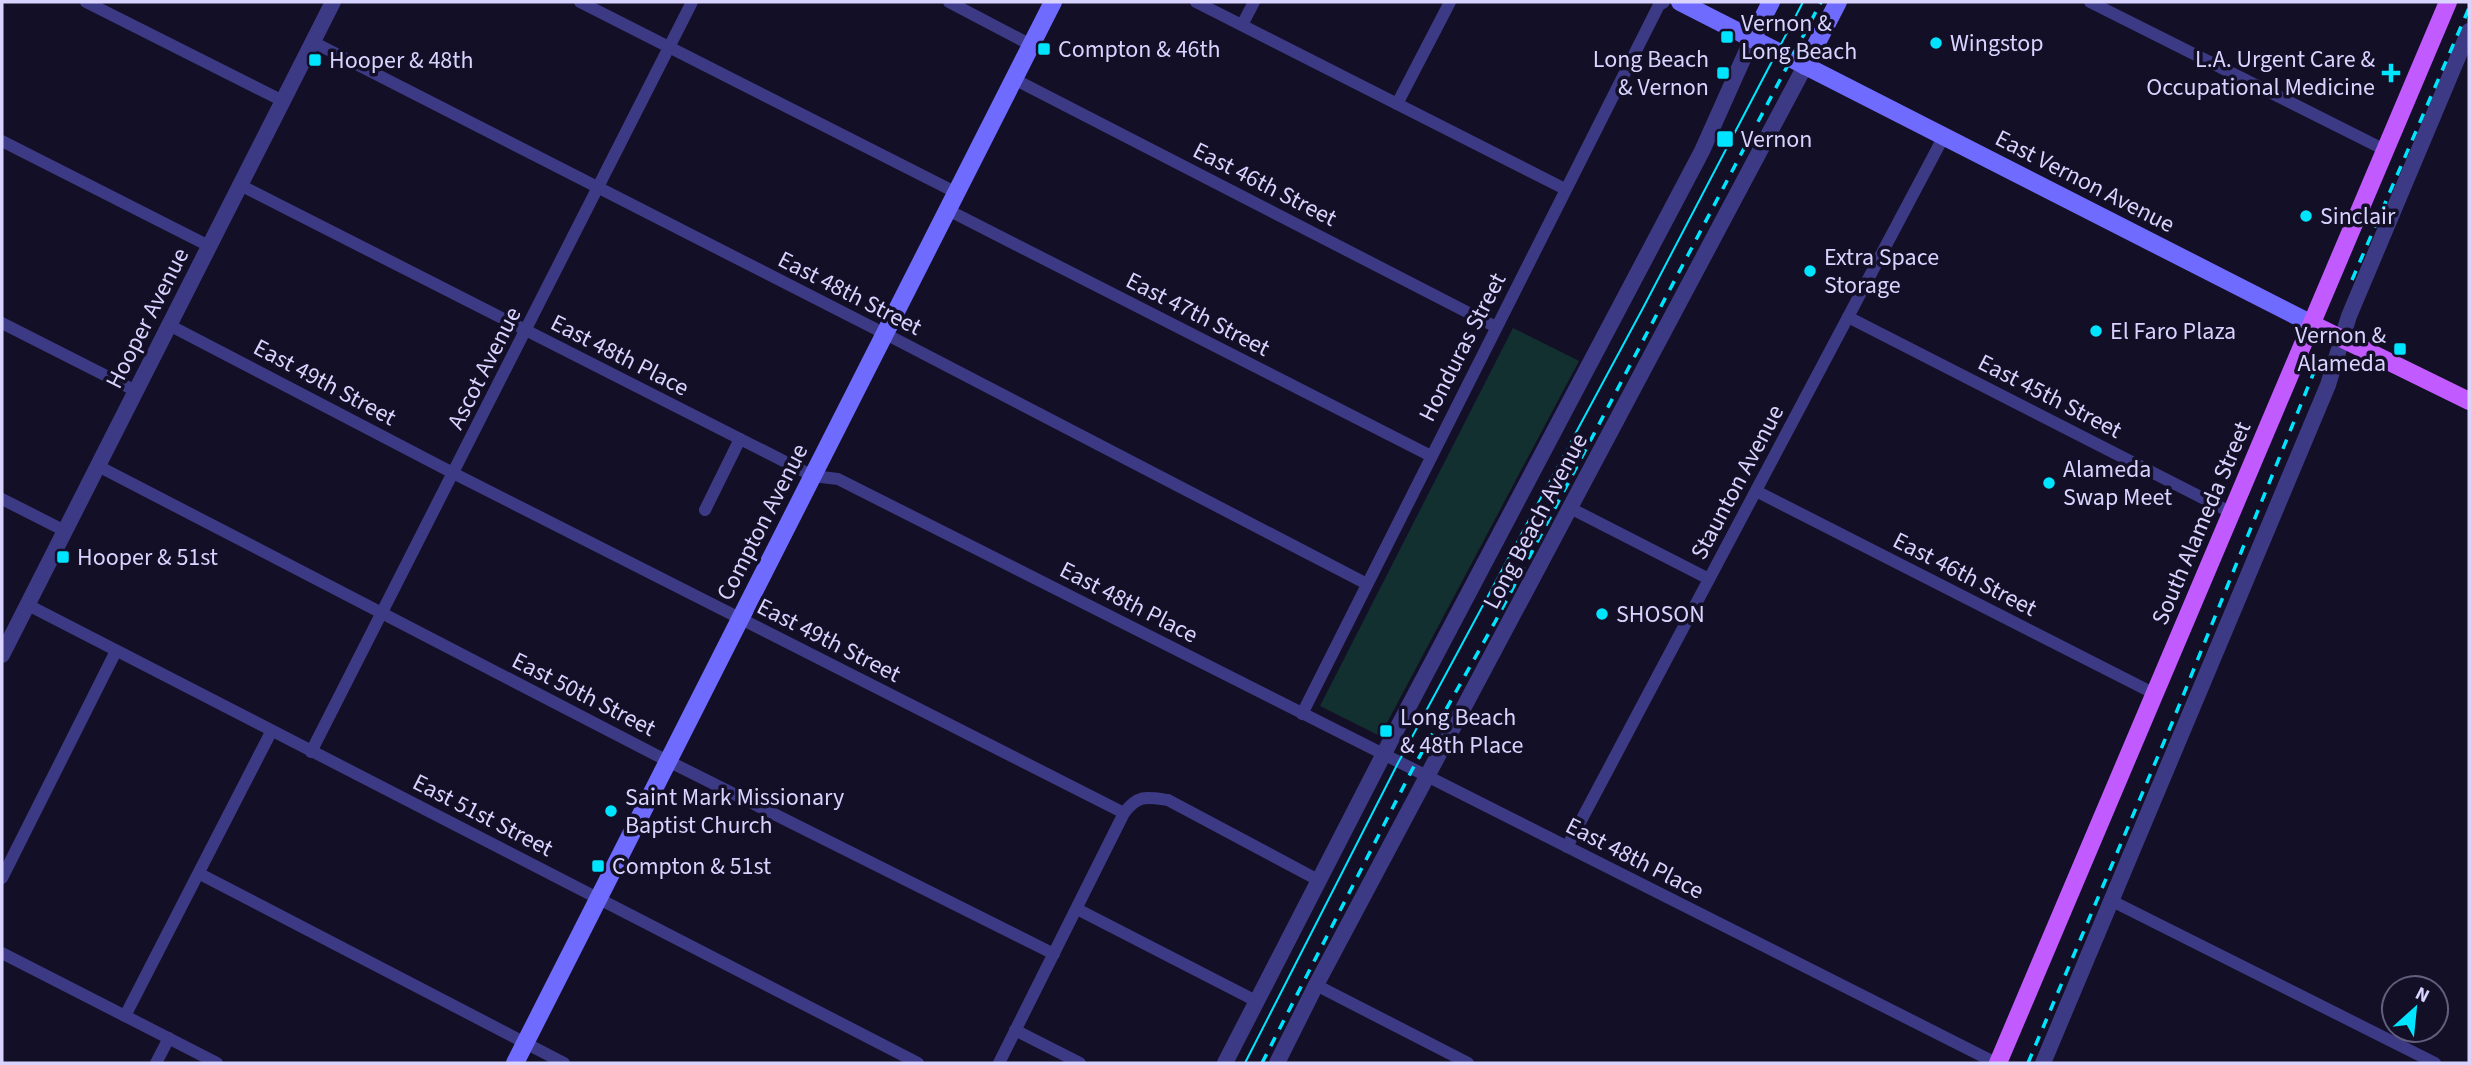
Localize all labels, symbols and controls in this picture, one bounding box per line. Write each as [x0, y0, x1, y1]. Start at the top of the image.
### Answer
place label: Vernon & Long Beach [1741, 6, 1857, 69]
place label: Wingstop [1950, 26, 2044, 61]
marker: Vernon & Long Beach [1719, 29, 1735, 45]
place label: Compton & 46th [1058, 32, 1221, 67]
marker: Wingstop [1928, 35, 1944, 51]
marker: Compton & 46th [1036, 41, 1052, 57]
place label: Long Beach & Vernon [1593, 42, 1709, 105]
place label: L.A. Urgent Care & Occupational Medicine [2146, 42, 2375, 105]
place label: Hooper & 48th [329, 43, 473, 78]
marker: Hooper & 48th [307, 52, 323, 68]
marker: L.A. Urgent Care & Occupational Medicine [2381, 63, 2401, 83]
marker: Long Beach & Vernon [1715, 65, 1731, 81]
street label: East Vernon Avenue [1989, 121, 2181, 242]
place label: Vernon [1741, 122, 1813, 157]
marker: Vernon [1715, 129, 1735, 149]
street label: East 46th Street [1187, 133, 1343, 236]
place label: Sinclair [2320, 199, 2396, 234]
marker: Sinclair [2298, 208, 2314, 224]
place label: Extra Space Storage [1824, 240, 1939, 303]
street label: Hooper Avenue [97, 242, 198, 395]
street label: East 48th Street [772, 242, 928, 345]
street label: East 47th Street [1120, 263, 1276, 366]
marker: Extra Space Storage [1802, 263, 1818, 279]
street label: Honduras Street [1410, 267, 1515, 428]
street label: Ascot Avenue [439, 301, 530, 436]
street label: East 48th Place [544, 306, 695, 405]
place label: El Faro Plaza [2110, 314, 2236, 349]
place label: Vernon & Alameda [2295, 318, 2386, 381]
marker: El Faro Plaza [2088, 323, 2104, 339]
street label: East 49th Street [247, 330, 402, 435]
marker: Vernon & Alameda [2392, 341, 2408, 357]
street label: East 45th Street [1972, 345, 2128, 448]
street label: Staunton Avenue [1682, 399, 1793, 566]
street label: South Alameda Street [2143, 416, 2260, 630]
street label: Long Beach Avenue [1474, 427, 1597, 616]
street label: Compton Avenue [708, 438, 817, 607]
place label: Alameda Swap Meet [2063, 452, 2172, 515]
marker: Alameda Swap Meet [2041, 475, 2057, 491]
street label: East 46th Street [1887, 523, 2043, 626]
place label: Hooper & 51st [77, 540, 218, 575]
marker: Hooper & 51st [55, 549, 71, 565]
street label: East 48th Place [1053, 553, 1204, 652]
street label: East 49th Street [751, 589, 907, 692]
place label: SHOSON [1616, 597, 1705, 632]
marker: SHOSON [1594, 606, 1610, 622]
street label: East 50th Street [506, 643, 662, 746]
place label: Long Beach & 48th Place [1400, 700, 1523, 763]
marker: Long Beach & 48th Place [1378, 723, 1394, 739]
street label: East 51st Street [406, 765, 559, 866]
place label: Saint Mark Missionary Baptist Church [625, 780, 844, 843]
marker: Saint Mark Missionary Baptist Church [603, 803, 619, 819]
street label: East 48th Place [1559, 809, 1710, 908]
place label: Compton & 51st [612, 849, 771, 884]
marker: Compton & 51st [590, 858, 606, 874]
north arrow [2380, 974, 2450, 1044]
text: N [2410, 980, 2434, 1010]

